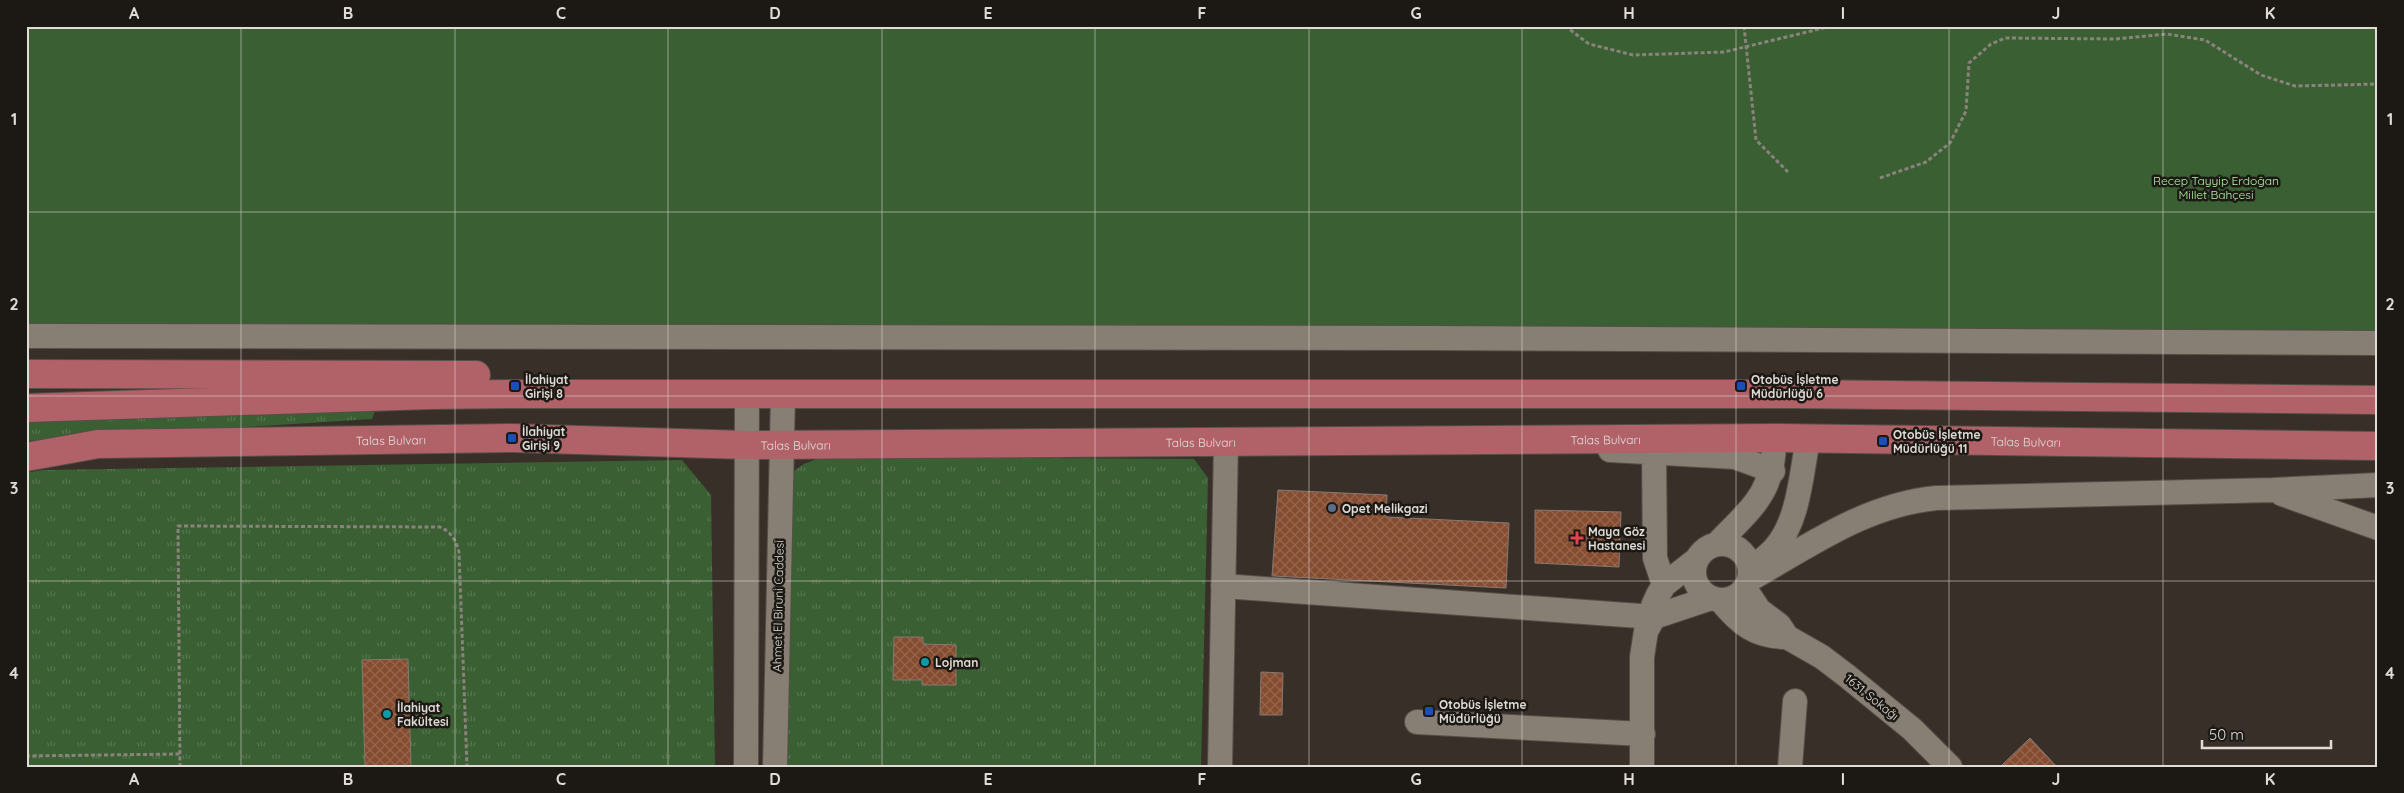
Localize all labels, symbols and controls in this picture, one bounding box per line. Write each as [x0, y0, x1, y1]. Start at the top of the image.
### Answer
text: A [129, 3, 140, 23]
text: B [343, 3, 353, 23]
text: C [556, 3, 566, 23]
text: D [769, 3, 781, 23]
text: E [983, 3, 993, 23]
text: F [1198, 3, 1207, 23]
text: G [1410, 3, 1422, 23]
text: H [1623, 3, 1635, 23]
text: I [1841, 3, 1845, 23]
text: J [2052, 3, 2060, 23]
text: K [2265, 3, 2275, 23]
text: 1 [11, 109, 17, 129]
text: 1 [2387, 109, 2393, 129]
park label: Recep Tayyip Erdoğan Millet Bahçesi [2153, 173, 2279, 202]
text: 2 [9, 294, 19, 314]
text: 2 [2385, 294, 2395, 314]
place label: İlahiyat Girişi 8 [525, 372, 569, 401]
place label: Otobüs İşletme Müdürlüğü 6 [1751, 372, 1839, 401]
marker: İlahiyat Girişi 8 [509, 380, 521, 392]
marker: Otobüs İşletme Müdürlüğü 6 [1735, 380, 1747, 392]
place label: İlahiyat Girişi 9 [522, 424, 566, 453]
place label: Otobüs İşletme Müdürlüğü 11 [1893, 427, 1981, 456]
street label: Talas Bulvarı [1571, 431, 1641, 447]
street label: Talas Bulvarı [356, 432, 426, 448]
marker: İlahiyat Girişi 9 [506, 432, 518, 444]
street label: Talas Bulvarı [1990, 433, 2061, 449]
street label: Talas Bulvarı [1166, 434, 1236, 450]
marker: Otobüs İşletme Müdürlüğü 11 [1877, 435, 1889, 447]
street label: Talas Bulvarı [761, 437, 831, 452]
text: 3 [10, 478, 18, 498]
text: 3 [2386, 478, 2394, 498]
place label: Opet Melikgazi [1342, 501, 1428, 516]
marker: Opet Melikgazi [1326, 502, 1338, 514]
place label: Maya Göz Hastanesi [1588, 524, 1645, 553]
marker: Maya Göz Hastanesi [1570, 531, 1584, 545]
street label: Ahmet El Biruni Caddesi [769, 540, 787, 672]
place label: Lojman [935, 655, 978, 670]
marker: Lojman [919, 656, 931, 668]
text: 4 [9, 663, 19, 683]
text: 4 [2385, 663, 2395, 683]
street label: 1631. Sokağı [1842, 671, 1902, 723]
place label: Otobüs İşletme Müdürlüğü [1439, 697, 1527, 726]
place label: İlahiyat Fakültesi [397, 700, 449, 729]
marker: Otobüs İşletme Müdürlüğü [1423, 705, 1435, 717]
marker: İlahiyat Fakültesi [381, 708, 393, 720]
scale bar [2202, 718, 2330, 750]
text: 50 m [2209, 725, 2244, 744]
text: A [129, 769, 140, 789]
text: B [343, 769, 353, 789]
text: C [556, 769, 566, 789]
text: D [769, 769, 781, 789]
text: E [983, 769, 993, 789]
text: F [1198, 769, 1207, 789]
text: G [1410, 769, 1422, 789]
text: H [1623, 769, 1635, 789]
text: I [1841, 769, 1845, 789]
text: J [2052, 769, 2060, 789]
text: K [2265, 769, 2275, 789]

